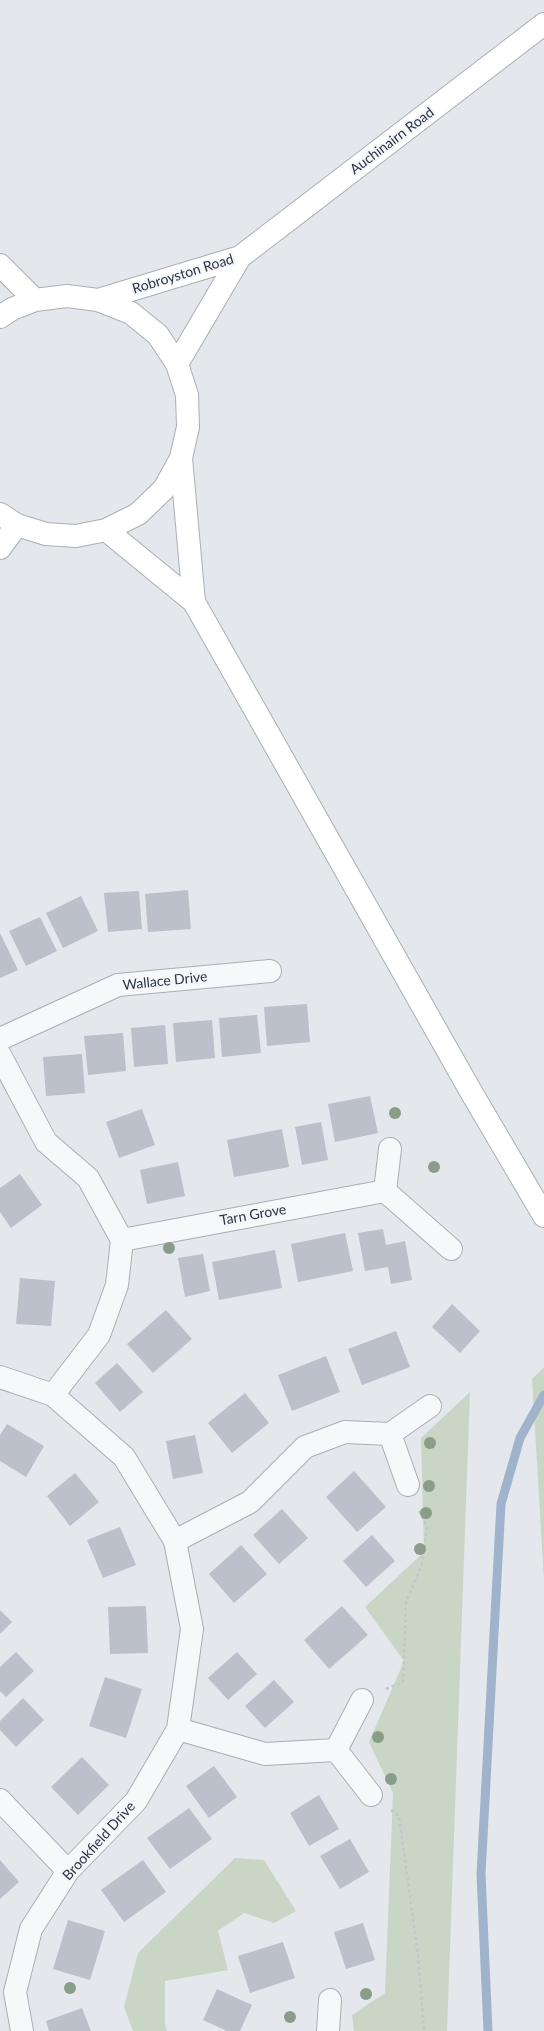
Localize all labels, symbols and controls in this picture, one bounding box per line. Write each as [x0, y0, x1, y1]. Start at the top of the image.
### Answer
street label: Auchinairn Road [347, 104, 437, 178]
street label: Robroyston Road [130, 251, 236, 297]
street label: Wallace Drive [122, 968, 208, 994]
street label: Tarn Grove [218, 1201, 288, 1229]
street label: Brookfield Drive [59, 1798, 139, 1884]

